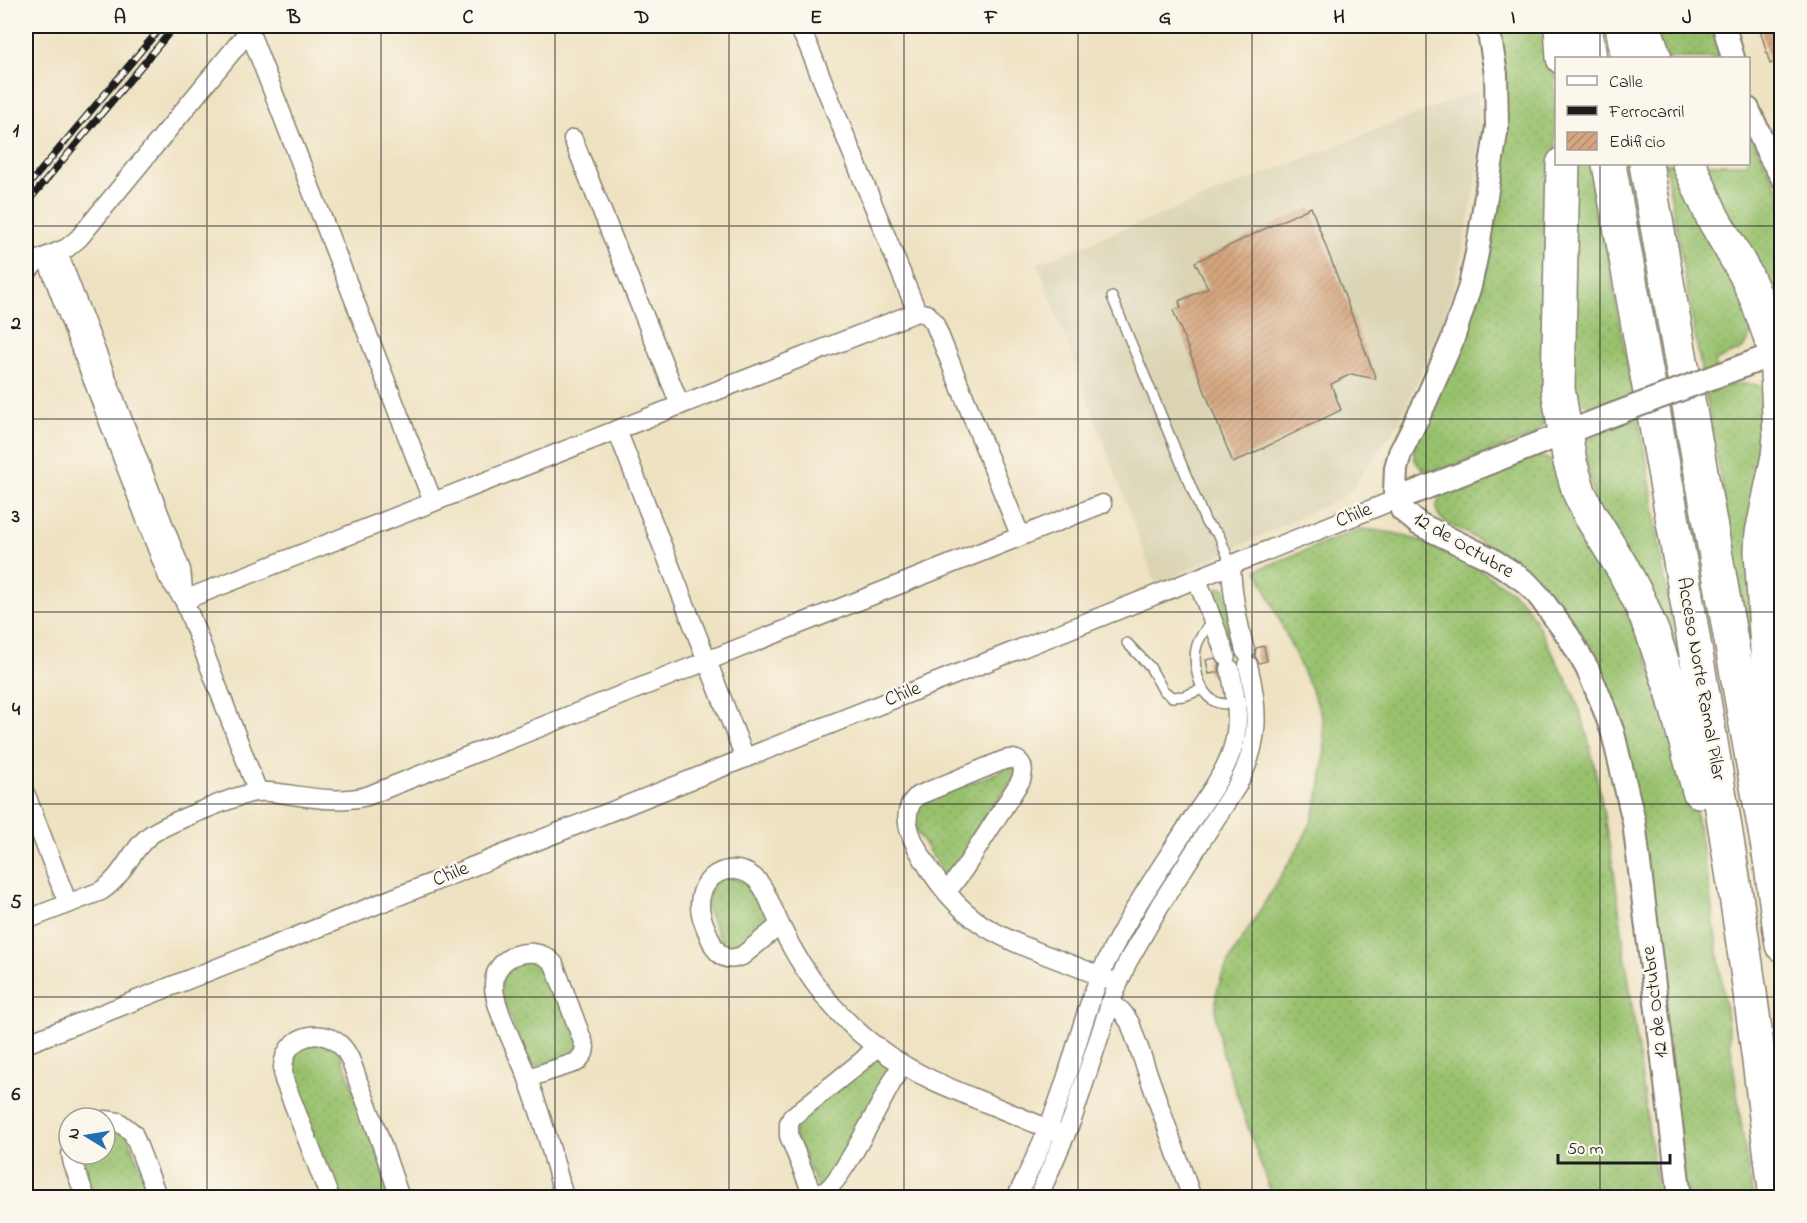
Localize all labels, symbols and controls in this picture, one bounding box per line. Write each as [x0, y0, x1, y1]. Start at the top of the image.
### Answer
text: A [114, 4, 126, 33]
text: B [286, 4, 301, 33]
text: C [463, 4, 474, 33]
text: D [634, 4, 649, 33]
text: E [810, 4, 822, 33]
text: F [984, 4, 998, 33]
text: G [1159, 4, 1172, 33]
text: H [1333, 4, 1345, 33]
text: I [1511, 4, 1516, 33]
text: J [1682, 4, 1692, 33]
legend [1555, 57, 1750, 165]
text: Calle [1609, 70, 1644, 96]
text: Ferrocarril [1608, 100, 1684, 126]
text: 1 [13, 117, 20, 146]
text: Edificio [1609, 130, 1665, 156]
text: 2 [10, 310, 21, 339]
street label: Chile [1332, 496, 1376, 536]
text: 3 [11, 503, 20, 532]
street label: 12 de Octubre [1407, 505, 1519, 587]
street label: Acceso Norte Ramal Pilar [1668, 575, 1732, 784]
street label: Chile [881, 675, 925, 715]
text: 4 [12, 696, 21, 725]
street label: Chile [429, 855, 473, 895]
text: 5 [10, 889, 22, 918]
street label: 12 de Octubre [1635, 944, 1677, 1060]
text: 6 [12, 1081, 21, 1110]
north arrow [57, 1106, 117, 1166]
text: N [61, 1126, 87, 1141]
scale bar [1558, 1127, 1670, 1165]
text: 50 m [1567, 1137, 1604, 1163]

